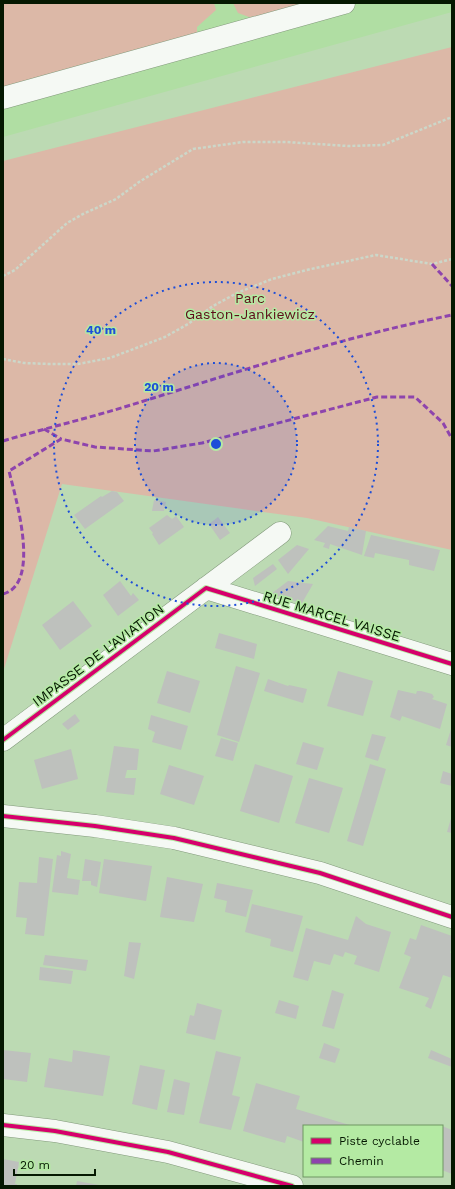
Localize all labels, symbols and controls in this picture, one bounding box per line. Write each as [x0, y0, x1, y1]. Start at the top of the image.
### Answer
park label: Parc Gaston-Jankiewicz [185, 290, 315, 322]
text: 40 m [86, 323, 116, 337]
text: 20 m [144, 380, 174, 394]
centre of rings [209, 437, 223, 451]
street label: RUE MARCEL VAISSE [261, 587, 403, 645]
street label: IMPASSE DE L'AVIATION [29, 600, 167, 710]
legend [303, 1125, 443, 1177]
text: Piste cyclable [339, 1134, 420, 1148]
scale bar [14, 1151, 95, 1177]
text: Chemin [339, 1154, 384, 1168]
text: 20 m [20, 1158, 50, 1172]

